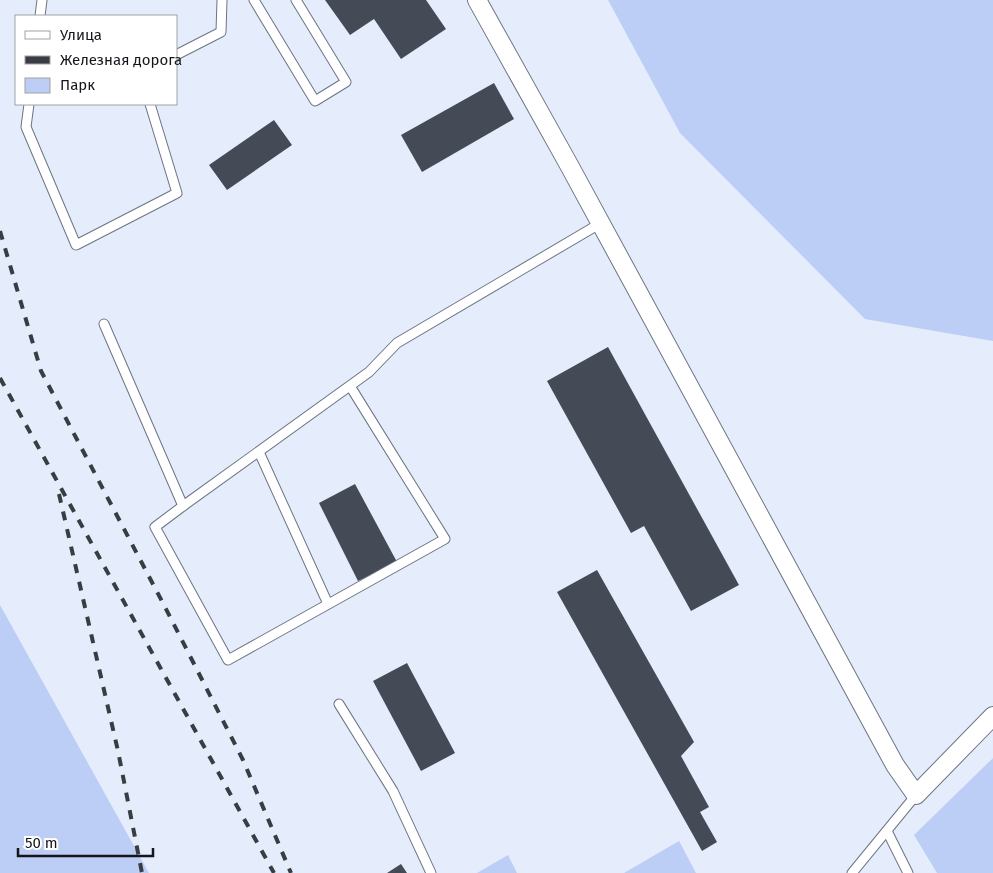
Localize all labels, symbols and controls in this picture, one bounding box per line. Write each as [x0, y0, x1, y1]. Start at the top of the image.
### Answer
legend [15, 15, 178, 105]
text: Улица [60, 26, 102, 44]
text: Железная дорога [60, 51, 182, 69]
text: Парк [60, 76, 95, 94]
scale bar [18, 826, 152, 858]
text: 50 m [25, 834, 58, 852]

